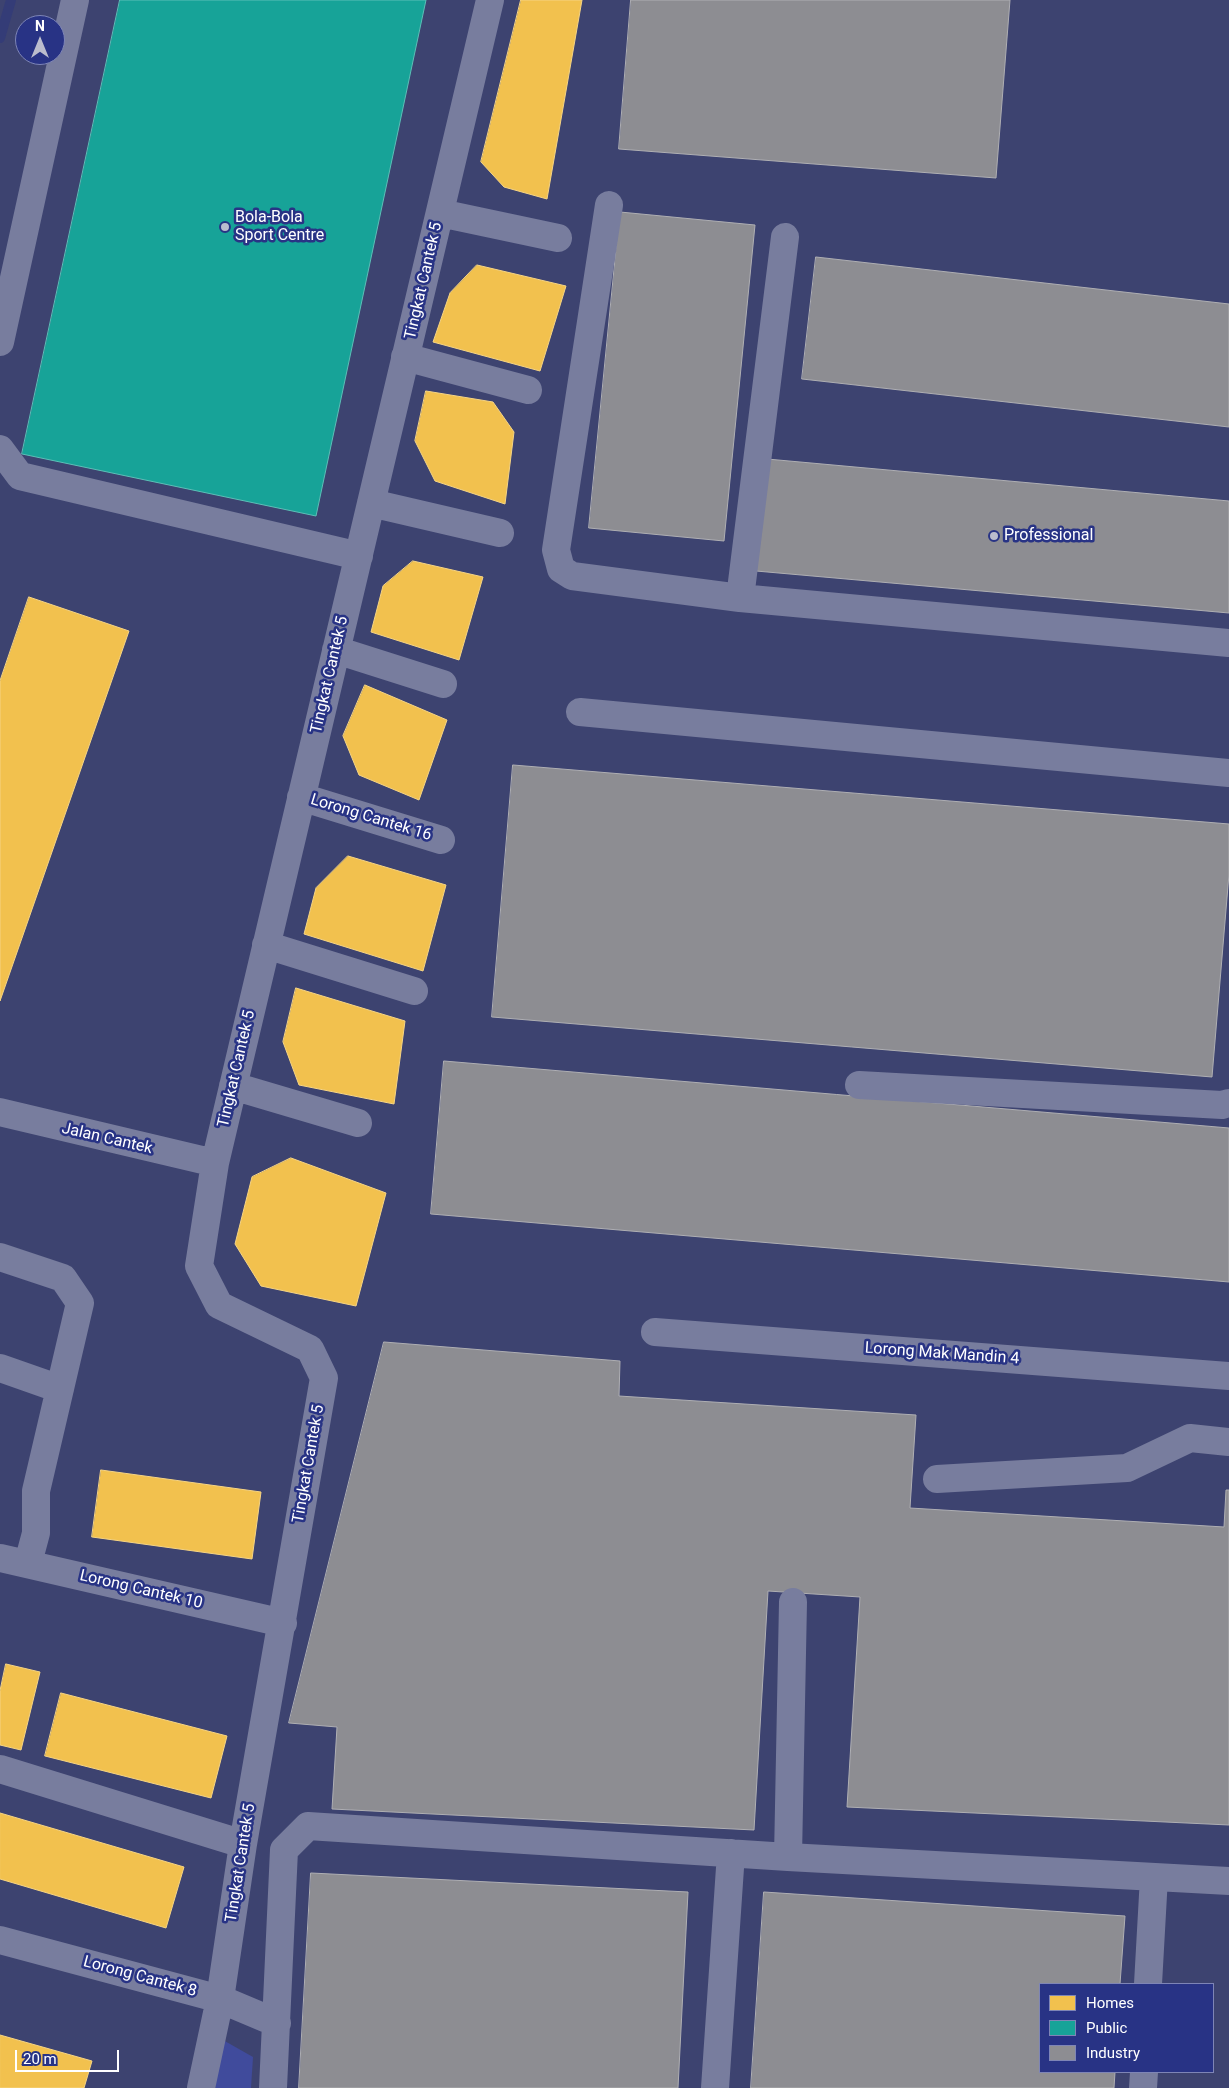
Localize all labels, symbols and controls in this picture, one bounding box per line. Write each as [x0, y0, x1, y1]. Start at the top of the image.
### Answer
north arrow [15, 15, 65, 65]
text: N [35, 18, 45, 34]
place label: Bola-Bola Sport Centre [235, 208, 324, 246]
street label: Tingkat Cantek 5 [401, 220, 447, 342]
marker: Bola-Bola Sport Centre [219, 221, 231, 233]
place label: Professional [1004, 526, 1093, 546]
marker: Professional [988, 530, 1000, 542]
street label: Tingkat Cantek 5 [307, 614, 353, 736]
street label: Lorong Cantek 16 [308, 790, 434, 846]
street label: Tingkat Cantek 5 [214, 1008, 260, 1130]
street label: Jalan Cantek [60, 1119, 154, 1159]
street label: Lorong Mak Mandin 4 [864, 1339, 1020, 1369]
street label: Tingkat Cantek 5 [289, 1403, 329, 1525]
street label: Lorong Cantek 10 [78, 1567, 204, 1613]
street label: Tingkat Cantek 5 [222, 1802, 260, 1924]
street label: Lorong Cantek 8 [81, 1953, 199, 2001]
legend [1039, 1983, 1214, 2073]
text: Homes [1086, 1994, 1134, 2012]
text: Public [1086, 2019, 1127, 2037]
scale bar [18, 2040, 121, 2072]
text: Industry [1086, 2044, 1140, 2062]
text: 20 m [23, 2050, 57, 2068]

